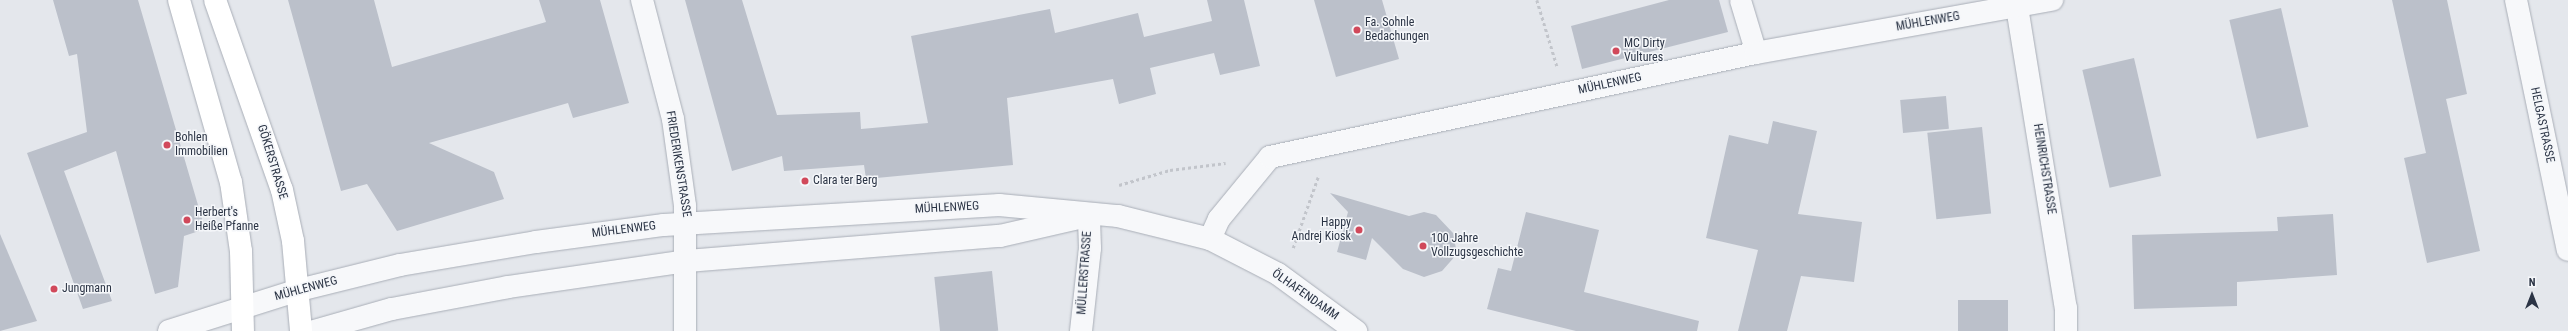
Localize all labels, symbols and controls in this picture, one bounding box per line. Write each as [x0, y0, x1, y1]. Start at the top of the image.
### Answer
street label: MÜHLENWEG [1895, 9, 1961, 35]
place label: Fa. Sohnle Bedachungen [1365, 16, 1429, 44]
marker: Fa. Sohnle Bedachungen [1352, 25, 1362, 35]
place label: MC Dirty Vultures [1624, 37, 1665, 65]
marker: MC Dirty Vultures [1611, 46, 1621, 56]
street label: MÜHLENWEG [1577, 70, 1643, 98]
street label: HELGASTRASSE [2527, 86, 2557, 164]
street label: FRIEDERIKENSTRASSE [662, 110, 694, 218]
street label: GÖKERSTRASSE [254, 123, 290, 201]
street label: HEINRICHSTRASSE [2030, 123, 2058, 215]
place label: Bohlen Immobilien [175, 131, 228, 159]
marker: Bohlen Immobilien [162, 140, 172, 150]
place label: Clara ter Berg [813, 174, 877, 188]
marker: Clara ter Berg [800, 176, 810, 186]
street label: MÜHLENWEG [914, 199, 980, 217]
place label: Herbert's Heiße Pfanne [195, 206, 259, 234]
marker: Herbert's Heiße Pfanne [182, 215, 192, 225]
place label: Happy Andrej Kiosk [1291, 216, 1351, 244]
street label: MÜHLENWEG [591, 219, 657, 241]
marker: Happy Andrej Kiosk [1354, 225, 1364, 235]
street label: MÜLLERSTRASSE [1075, 231, 1095, 315]
place label: 100 Jahre Vollzugsgeschichte [1431, 232, 1523, 260]
marker: 100 Jahre Vollzugsgeschichte [1418, 241, 1428, 251]
street label: ÖLHAFENDAMM [1269, 267, 1341, 323]
street label: MÜHLENWEG [273, 274, 339, 304]
north arrow [2512, 275, 2552, 315]
text: N [2529, 276, 2535, 289]
place label: Jungmann [62, 282, 112, 296]
marker: Jungmann [49, 284, 59, 294]

